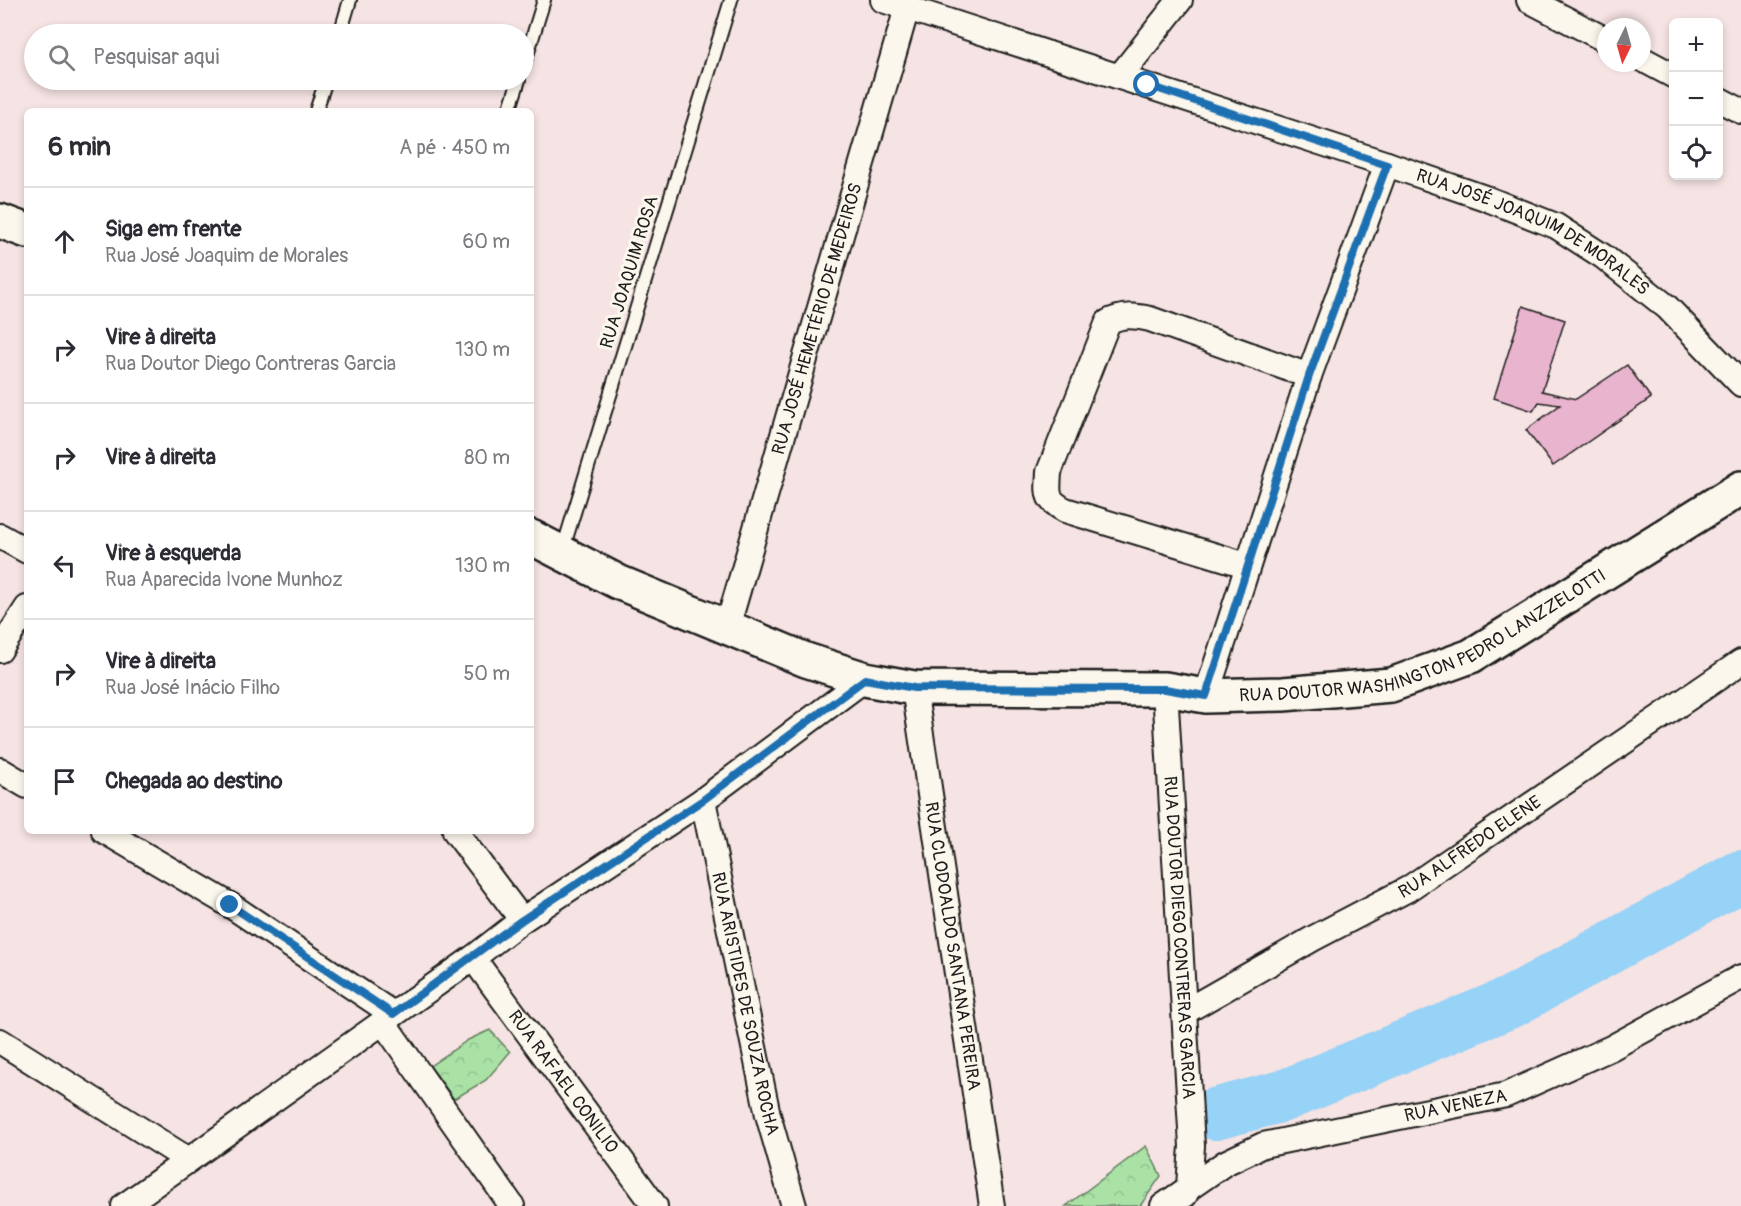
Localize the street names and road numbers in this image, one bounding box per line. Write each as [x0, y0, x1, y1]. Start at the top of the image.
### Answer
street label: RUA JOSÉ JOAQUIM DE MORALES [1413, 164, 1654, 301]
street label: RUA JOSÉ HEMETÉRIO DE MEDEIROS [767, 180, 868, 457]
street label: RUA JOAQUIM ROSA [595, 193, 664, 351]
street label: RUA DOUTOR WASHINGTON PEDRO LANZZELOTTI [1239, 564, 1610, 707]
street label: RUA DOUTOR DIEGO CONTRERAS GARCIA [1158, 775, 1200, 1100]
street label: RUA ALFREDO ELENE [1395, 791, 1546, 904]
street label: RUA CLODOALDO SANTANA PEREIRA [919, 800, 985, 1092]
street label: RUA ARISTIDES DE SOUZA ROCHA [706, 870, 784, 1138]
street label: RUA RAFAEL CONILIO [503, 1006, 623, 1158]
street label: RUA VENEZA [1402, 1084, 1509, 1128]

